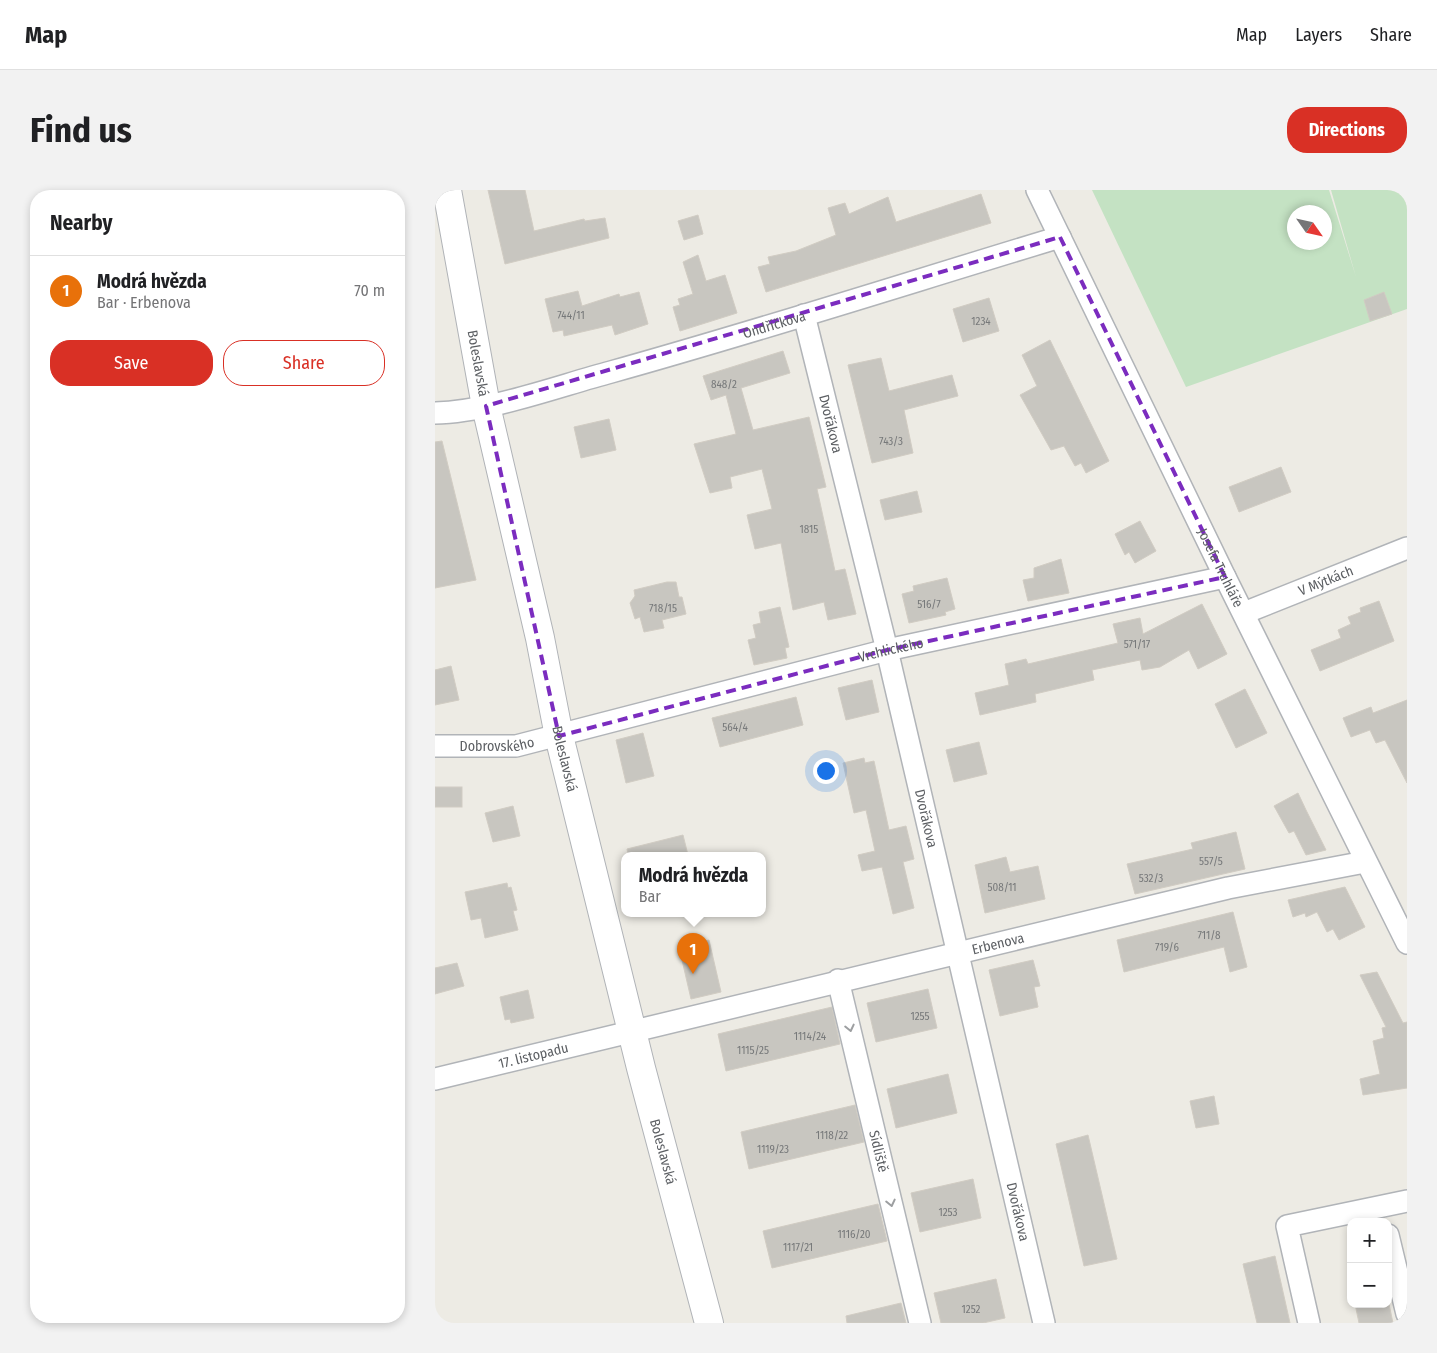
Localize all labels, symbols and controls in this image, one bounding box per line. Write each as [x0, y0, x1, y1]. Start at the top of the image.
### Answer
text: Map [25, 21, 67, 49]
text: Map [1236, 24, 1267, 46]
text: Layers [1295, 24, 1342, 46]
text: Share [1370, 24, 1412, 46]
button: Directions [1287, 107, 1407, 153]
text: Find us [30, 109, 132, 151]
north arrow [1287, 205, 1332, 250]
text: Nearby [50, 210, 112, 236]
text: Modrá hvězda [97, 270, 207, 293]
text: 1 [63, 281, 69, 300]
text: 70 m [354, 281, 385, 300]
text: Bar · Erbenova [97, 293, 191, 312]
street label: Ondříčkova [741, 307, 808, 342]
house number: 744/11 [557, 309, 585, 322]
house number: 1234 [971, 315, 991, 328]
street label: Boleslavská [463, 329, 492, 398]
button: Save [50, 340, 213, 386]
button: Share [223, 340, 385, 386]
house number: 848/2 [711, 378, 737, 391]
street label: Dvořákova [815, 393, 846, 455]
house number: 743/3 [879, 435, 903, 448]
house number: 1815 [800, 523, 818, 536]
street label: Josefa Truhláře [1194, 526, 1247, 610]
street label: V Mýtkách [1296, 562, 1356, 599]
house number: 516/7 [917, 598, 941, 611]
house number: 718/15 [649, 602, 677, 615]
street label: Vrchlického [857, 634, 925, 666]
house number: 571/17 [1124, 638, 1151, 651]
house number: 564/4 [722, 721, 748, 734]
street label: Boleslavská [548, 725, 580, 794]
street label: Dobrovského [460, 734, 536, 756]
your location [813, 758, 839, 784]
street label: Dvořákova [911, 787, 941, 850]
popup [621, 852, 766, 917]
house number: 557/5 [1199, 855, 1223, 868]
text: Modrá hvězda [639, 864, 748, 887]
house number: 532/3 [1139, 872, 1163, 885]
house number: 508/11 [987, 881, 1017, 894]
text: Bar [639, 887, 661, 906]
street label: Erbenova [970, 929, 1026, 958]
house number: 711/8 [1197, 929, 1221, 942]
pin: 1 [677, 933, 709, 974]
house number: 719/6 [1155, 941, 1179, 954]
house number: 1255 [910, 1010, 930, 1023]
one-way arrow [844, 1023, 855, 1032]
house number: 1114/24 [794, 1030, 827, 1043]
street label: 17. listopadu [497, 1039, 570, 1072]
house number: 1115/25 [737, 1044, 769, 1057]
street label: Boleslavská [646, 1117, 680, 1186]
house number: 1118/22 [816, 1129, 848, 1142]
street label: Sídliště [865, 1129, 892, 1174]
house number: 1119/23 [757, 1143, 789, 1156]
street label: Dvořákova [1003, 1181, 1033, 1243]
one-way arrow [885, 1198, 896, 1207]
house number: 1253 [938, 1206, 958, 1219]
map controls [1347, 1218, 1392, 1308]
button: + [1347, 1218, 1392, 1263]
house number: 1116/20 [837, 1228, 871, 1241]
house number: 1117/21 [783, 1241, 813, 1254]
button: − [1347, 1263, 1392, 1308]
house number: 1252 [962, 1303, 981, 1316]

